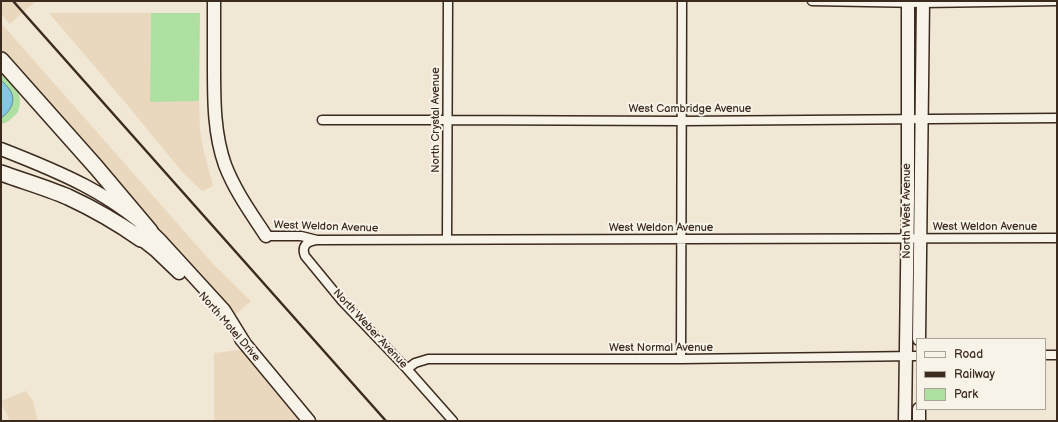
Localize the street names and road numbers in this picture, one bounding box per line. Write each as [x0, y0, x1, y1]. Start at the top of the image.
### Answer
street label: North Crystal Avenue [429, 67, 443, 173]
street label: West Cambridge Avenue [629, 102, 751, 116]
street label: North West Avenue [900, 163, 914, 259]
street label: West Weldon Avenue [273, 219, 379, 235]
street label: West Weldon Avenue [933, 220, 1037, 234]
street label: West Weldon Avenue [609, 221, 713, 235]
street label: North Weber Avenue [330, 287, 410, 371]
street label: North Motel Drive [195, 290, 263, 364]
street label: West Normal Avenue [609, 341, 713, 355]

